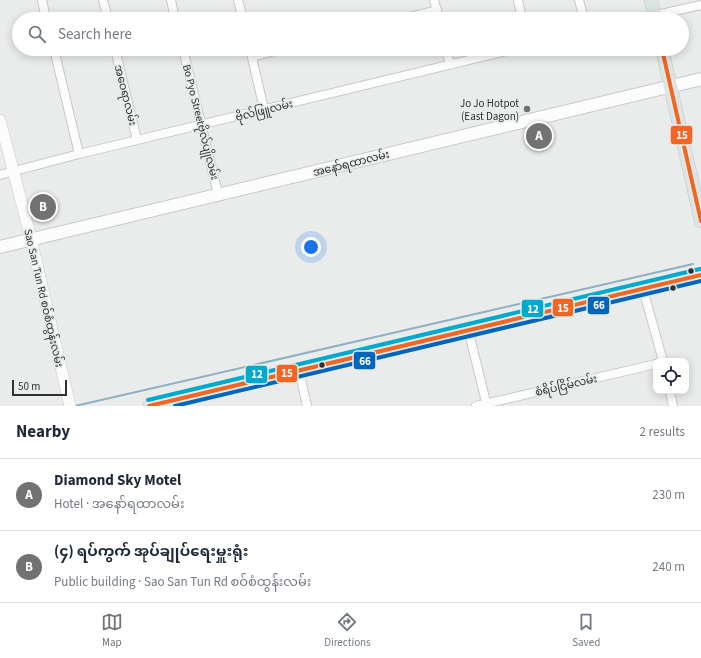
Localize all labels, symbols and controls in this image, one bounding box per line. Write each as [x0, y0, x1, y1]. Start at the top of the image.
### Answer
search box [12, 12, 689, 56]
icon: search [26, 23, 48, 45]
text: Search here [58, 24, 132, 45]
street label: အဝေရာလမ်း [110, 63, 140, 128]
street label: Bo Pyo Streetဗိုလ်ပျိုလမ်း [178, 63, 222, 182]
street label: ဗိုလ်ဖြူလမ်း [234, 96, 295, 126]
place label: Jo Jo Hotpot (East Dagon) [460, 96, 519, 124]
marker: Jo Jo Hotpot (East Dagon) [522, 104, 532, 114]
pin: A [526, 121, 552, 151]
line badge: 15 [670, 125, 693, 145]
text: 15 [676, 128, 688, 143]
street label: အနော်ရထာလမ်း [311, 147, 391, 181]
pin: B [30, 192, 56, 222]
street label: Sao San Tun Rd စဝ်စံထွန်းလမ်း [19, 227, 67, 369]
your location [301, 237, 321, 257]
unlabelled marker [686, 266, 696, 276]
unlabelled marker [668, 283, 678, 293]
line badge: 66 [587, 296, 610, 315]
line badge: 15 [552, 298, 574, 317]
text: 66 [593, 298, 605, 313]
line badge: 12 [521, 299, 544, 318]
text: 15 [557, 301, 569, 316]
text: 12 [527, 302, 539, 317]
line badge: 66 [353, 351, 376, 370]
text: 66 [359, 354, 371, 369]
map controls [653, 358, 689, 394]
button: locate [653, 358, 689, 394]
unlabelled marker [317, 360, 327, 370]
line badge: 15 [276, 364, 298, 383]
line badge: 12 [245, 365, 268, 384]
text: 15 [281, 366, 293, 381]
text: 12 [251, 367, 263, 382]
street label: စံရိပ်ငြိမ်လမ်း [534, 371, 599, 401]
scale bar [12, 378, 67, 397]
text: 50 m [18, 379, 40, 394]
text: Nearby [16, 420, 70, 444]
text: 2 results [640, 423, 685, 441]
text: Diamond Sky Motel [54, 470, 181, 491]
text: A [25, 486, 33, 504]
text: 230 m [652, 486, 685, 504]
text: Hotel · အနော်ရထာလမ်း [54, 495, 184, 513]
text: (၄) ရပ်ကွက် အုပ်ချုပ်ရေးမှူးရုံး [54, 541, 248, 562]
text: B [25, 558, 33, 576]
text: 240 m [652, 558, 685, 576]
text: Public building · Sao San Tun Rd စဝ်စံထွန်းလမ်း [54, 573, 311, 591]
tab: Map [101, 611, 123, 650]
tab: Directions [324, 611, 371, 650]
tab: Saved [572, 611, 600, 650]

